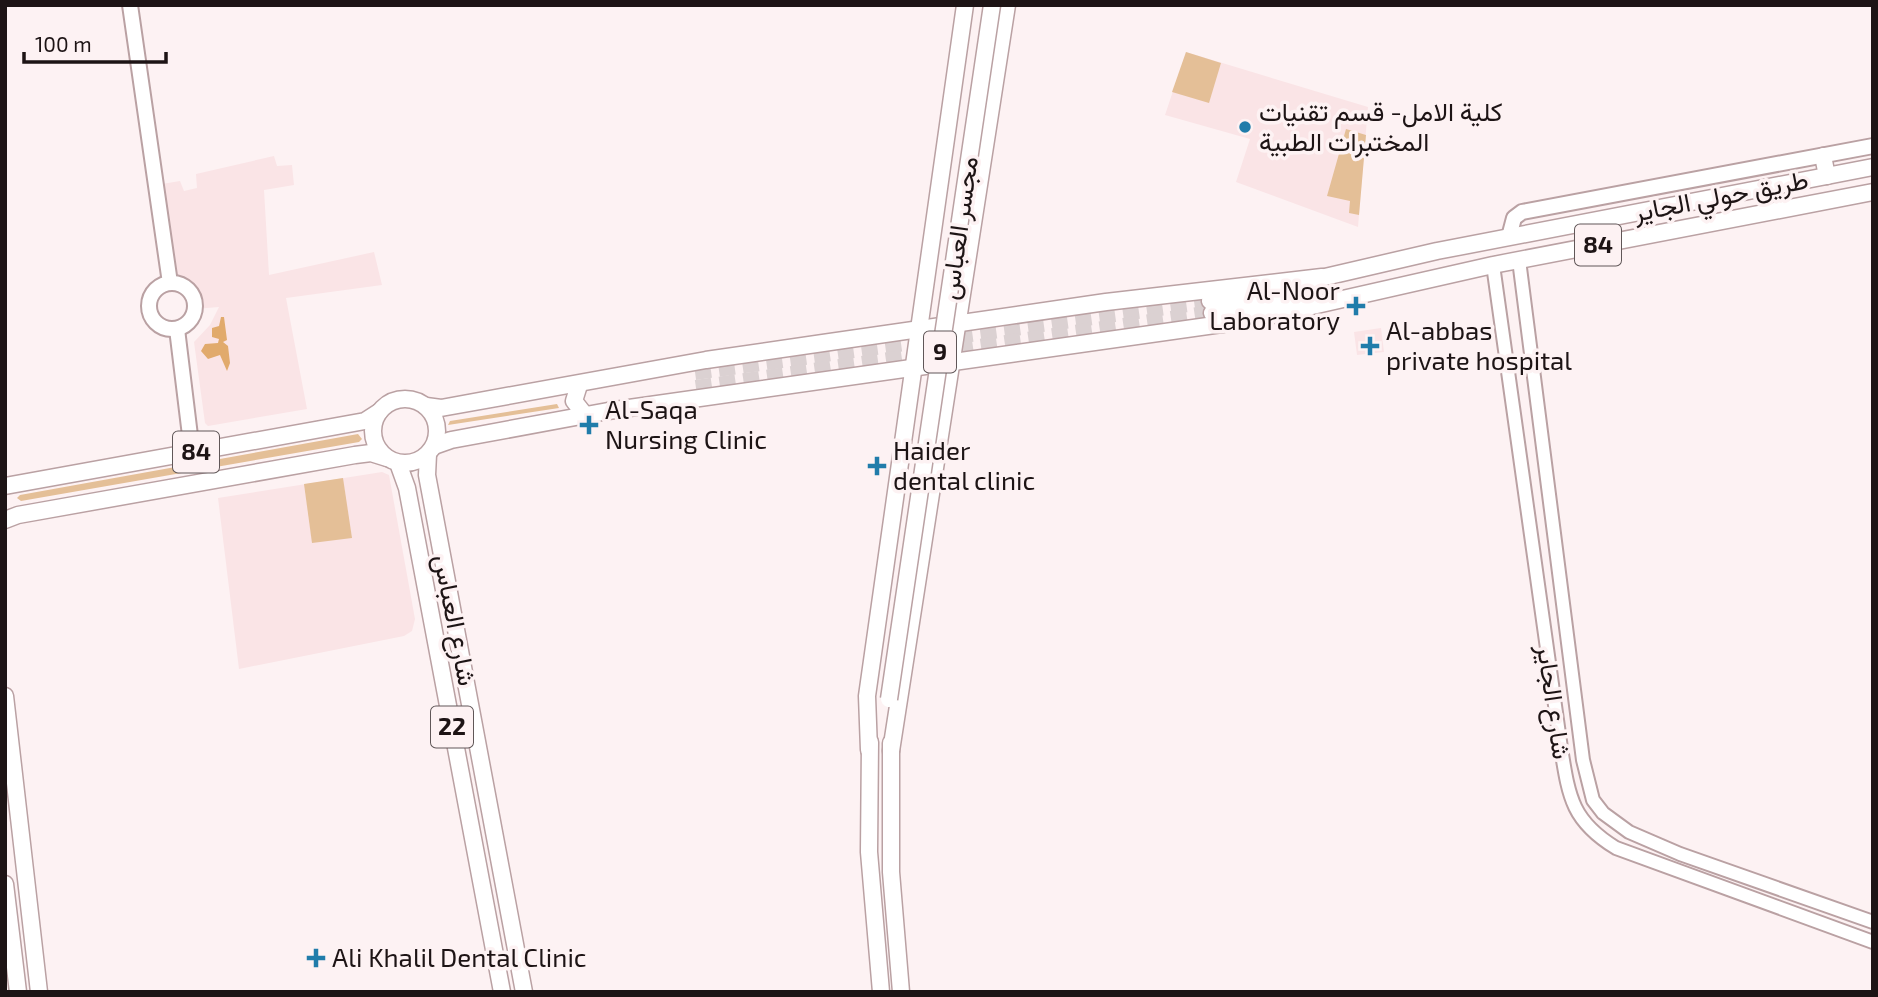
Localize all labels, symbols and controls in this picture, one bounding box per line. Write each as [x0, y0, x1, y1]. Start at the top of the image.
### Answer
scale bar [24, 21, 166, 65]
text: 100 m [35, 31, 92, 56]
place label: كلية الامل- قسم تقنيات المختبرات الطبية [1259, 95, 1502, 158]
marker: كلية الامل- قسم تقنيات المختبرات الطبية [1237, 119, 1253, 135]
street label: مجسر العباس [932, 154, 985, 302]
street label: طريق حولي الجاير [1630, 162, 1812, 234]
road number: 84 [1575, 224, 1621, 266]
place label: Al-Noor Laboratory [1209, 274, 1340, 335]
marker: Al-Noor Laboratory [1346, 296, 1366, 316]
place label: Al-abbas private hospital [1386, 314, 1572, 375]
road number: 9 [924, 332, 956, 372]
marker: Al-abbas private hospital [1360, 336, 1380, 356]
place label: Al-Saqa Nursing Clinic [605, 393, 767, 454]
marker: Al-Saqa Nursing Clinic [579, 415, 599, 435]
road number: 84 [173, 432, 219, 472]
place label: Haider dental clinic [893, 434, 1035, 495]
marker: Haider dental clinic [867, 456, 887, 476]
street label: شارع العباس [425, 551, 484, 689]
street label: شارع الجاير [1528, 642, 1579, 762]
road number: 22 [431, 706, 473, 748]
place label: Ali Khalil Dental Clinic [332, 941, 587, 972]
marker: Ali Khalil Dental Clinic [306, 948, 326, 968]

